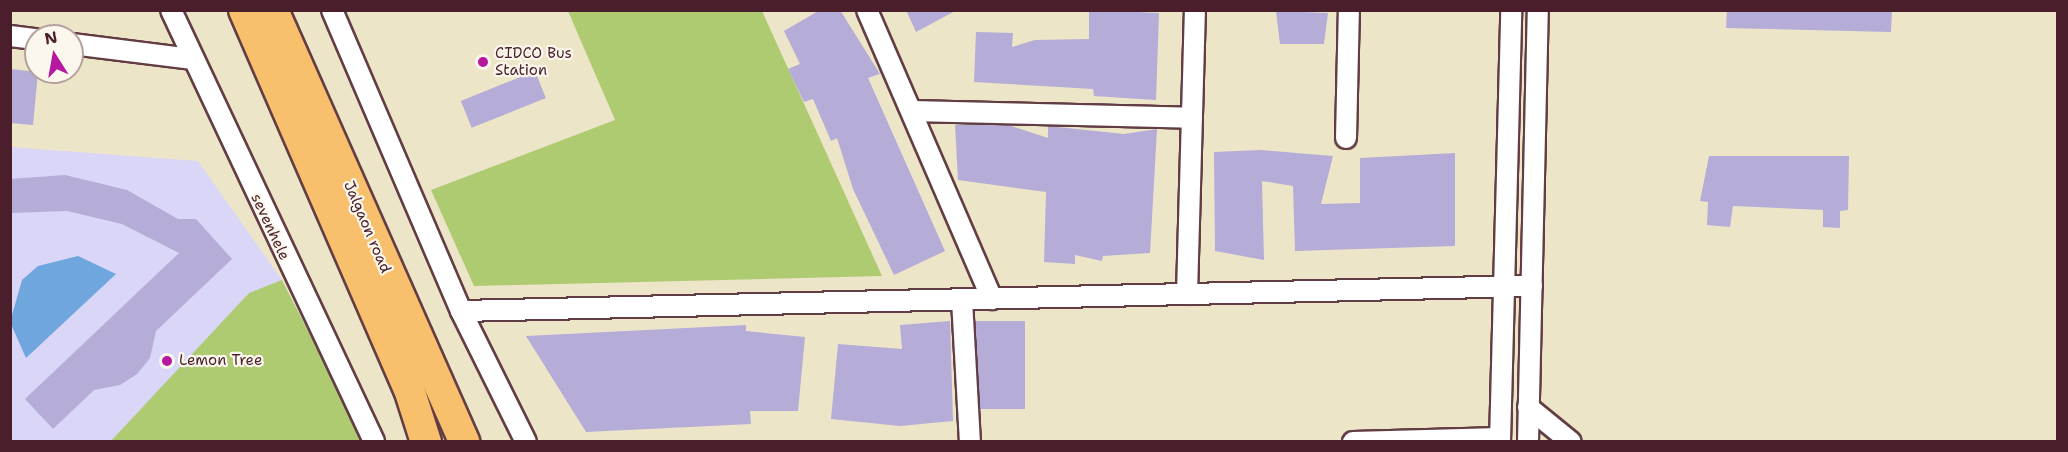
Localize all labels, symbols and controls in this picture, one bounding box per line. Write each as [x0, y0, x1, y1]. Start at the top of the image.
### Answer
north arrow [24, 24, 84, 84]
text: N [43, 26, 59, 49]
place label: CIDCO Bus Station [495, 44, 572, 79]
marker: CIDCO Bus Station [476, 55, 490, 69]
street label: Jalgaon road [340, 178, 394, 276]
street label: sevenhele [247, 191, 293, 263]
place label: Lemon Tree [179, 352, 262, 370]
marker: Lemon Tree [160, 354, 174, 368]

